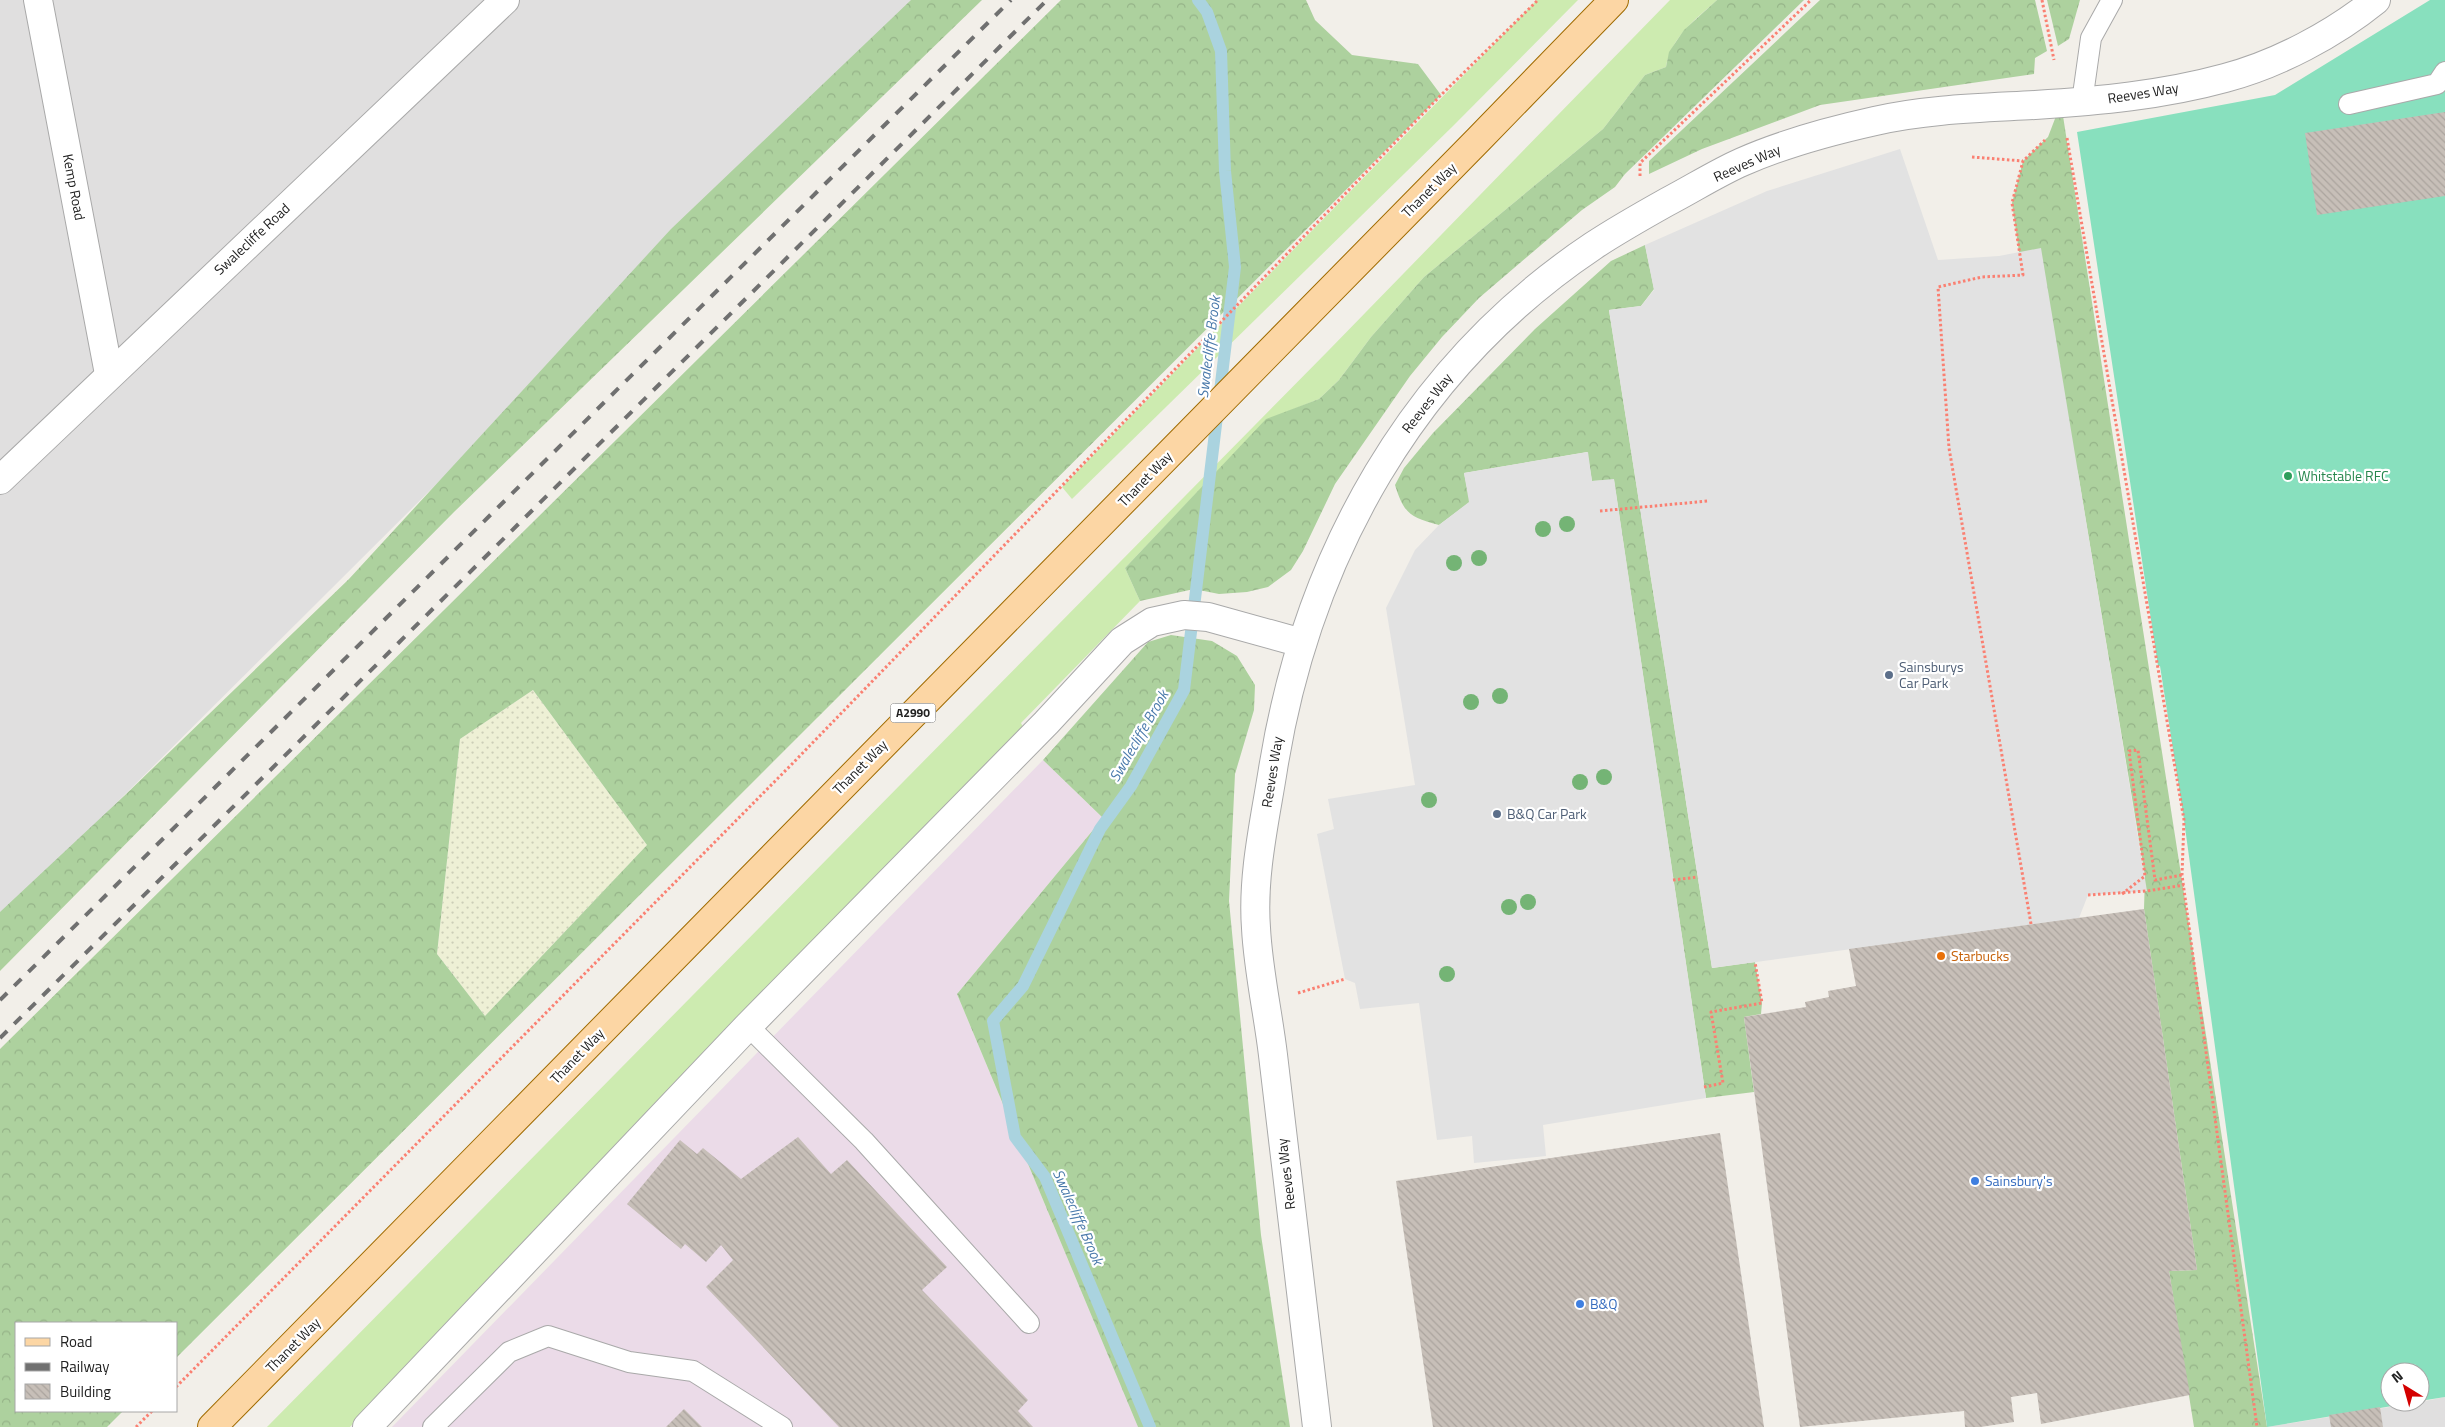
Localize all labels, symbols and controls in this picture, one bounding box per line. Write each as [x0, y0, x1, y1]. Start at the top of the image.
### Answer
street label: Reeves Way [2106, 76, 2180, 108]
street label: Reeves Way [1710, 138, 1784, 187]
street label: Kemp Road [58, 152, 91, 222]
street label: Thanet Way [1396, 157, 1461, 222]
street label: Swalecliffe Road [209, 198, 294, 280]
water label: Swalecliffe Brook [1191, 292, 1226, 399]
street label: Reeves Way [1396, 368, 1457, 437]
street label: Thanet Way [1113, 446, 1177, 511]
place label: Whitstable RFC [2298, 465, 2389, 486]
marker: Whitstable RFC [2282, 470, 2294, 482]
place label: Sainsburys Car Park [1899, 656, 1964, 693]
marker: Sainsburys Car Park [1883, 669, 1895, 681]
water label: Swalecliffe Brook [1103, 684, 1175, 786]
road number: A2990 [890, 704, 936, 722]
street label: Thanet Way [827, 734, 892, 799]
street label: Reeves Way [1256, 735, 1288, 809]
place label: B&Q Car Park [1507, 803, 1587, 824]
marker: B&Q Car Park [1491, 808, 1503, 820]
place label: Starbucks [1951, 945, 2009, 966]
marker: Starbucks [1935, 950, 1947, 962]
street label: Thanet Way [545, 1023, 609, 1088]
street label: Reeves Way [1271, 1137, 1300, 1211]
water label: Swalecliffe Brook [1047, 1165, 1111, 1270]
place label: Sainsbury's [1985, 1170, 2052, 1191]
marker: Sainsbury's [1969, 1175, 1981, 1187]
place label: B&Q [1590, 1293, 1617, 1314]
marker: B&Q [1574, 1298, 1586, 1310]
street label: Thanet Way [260, 1312, 325, 1377]
legend [15, 1322, 178, 1412]
text: Road [60, 1330, 92, 1353]
text: Railway [60, 1355, 110, 1378]
north arrow [2380, 1362, 2430, 1412]
text: N [2387, 1365, 2407, 1388]
text: Building [60, 1380, 111, 1403]

